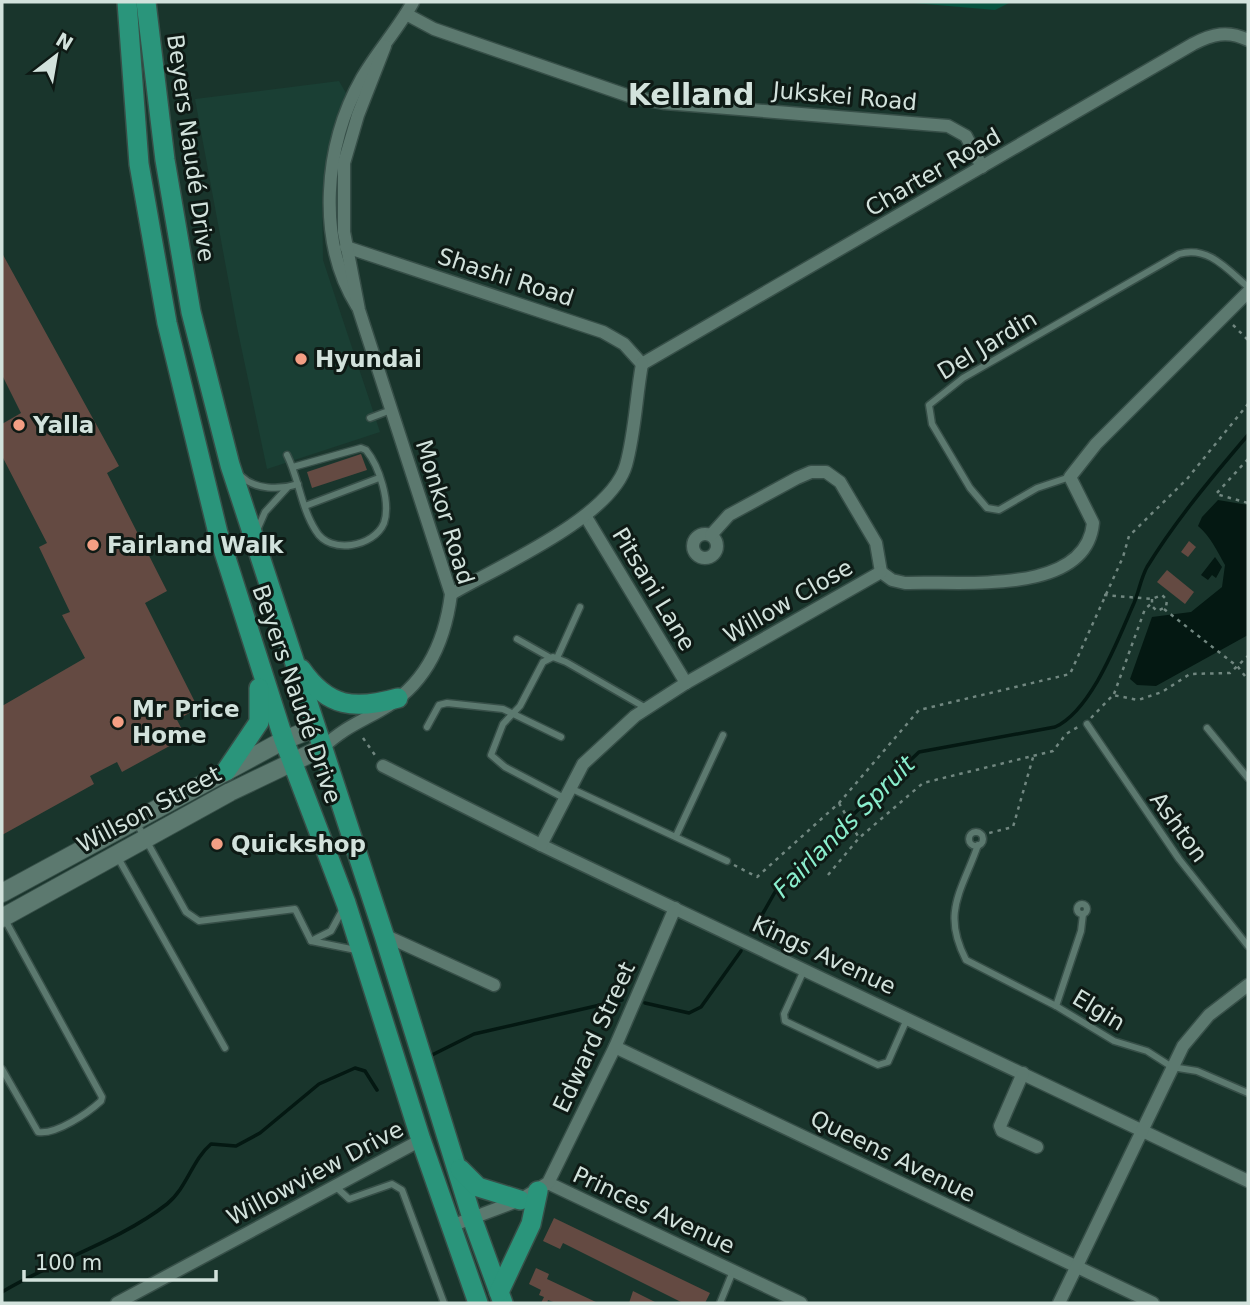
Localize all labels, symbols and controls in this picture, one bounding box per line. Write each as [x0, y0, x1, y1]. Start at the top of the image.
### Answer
north arrow [21, 21, 91, 91]
text: N [52, 28, 77, 55]
street label: Beyers Naudé Drive [162, 32, 220, 264]
district label: Kelland [628, 77, 754, 112]
street label: Jukskei Road [770, 77, 918, 115]
street label: Charter Road [861, 123, 1005, 221]
street label: Shashi Road [435, 243, 577, 311]
street label: Del Jardin [933, 305, 1041, 385]
place label: Hyundai [315, 346, 422, 372]
marker: Hyundai [293, 351, 309, 367]
place label: Yalla [32, 412, 94, 438]
marker: Yalla [11, 417, 27, 433]
street label: Monkor Road [411, 437, 479, 587]
street label: Pitsani Lane [607, 523, 701, 655]
place label: Fairland Walk [107, 532, 284, 558]
marker: Fairland Walk [85, 537, 101, 553]
street label: Willow Close [719, 554, 857, 648]
street label: Beyers Naudé Drive [247, 581, 347, 807]
place label: Mr Price Home [132, 696, 240, 748]
marker: Mr Price Home [110, 714, 126, 730]
water label: Fairlands Spruit [767, 749, 922, 904]
street label: Willson Street [73, 760, 225, 858]
street label: Ashton [1145, 787, 1213, 867]
place label: Quickshop [231, 831, 366, 857]
marker: Quickshop [209, 836, 225, 852]
street label: Kings Avenue [748, 910, 900, 1000]
street label: Edward Street [548, 958, 640, 1116]
street label: Elgin [1068, 984, 1130, 1036]
street label: Queens Avenue [806, 1105, 980, 1207]
street label: Willowview Drive [222, 1116, 408, 1230]
street label: Princes Avenue [569, 1161, 739, 1259]
scale bar [24, 1238, 217, 1282]
text: 100 m [35, 1251, 102, 1275]

